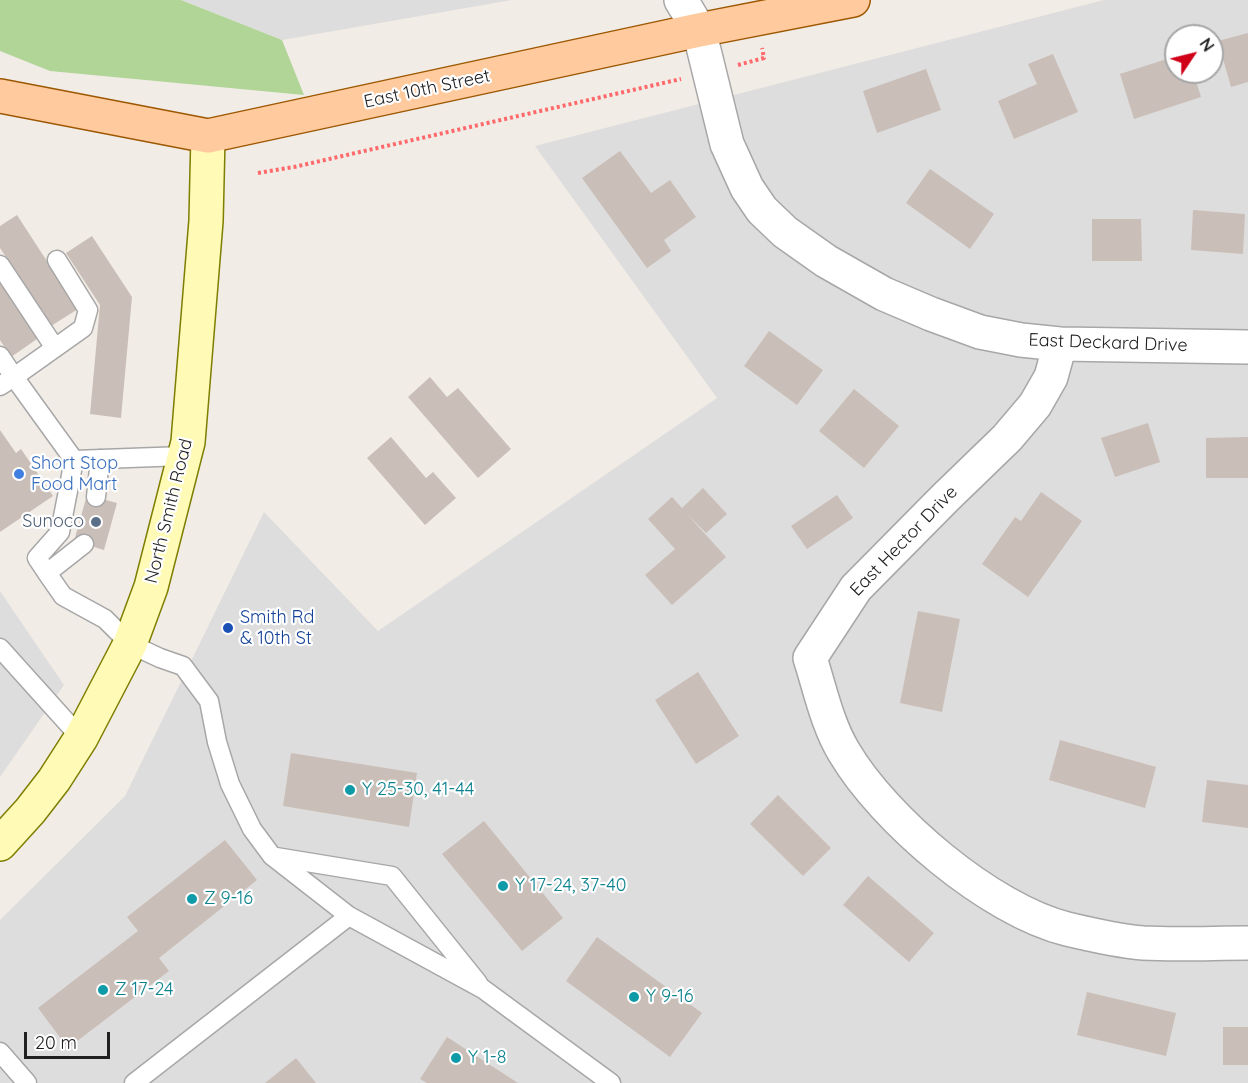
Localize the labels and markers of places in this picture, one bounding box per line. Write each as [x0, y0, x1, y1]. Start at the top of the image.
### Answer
place label: Short Stop Food Mart [31, 453, 118, 496]
marker: Short Stop Food Mart [12, 467, 26, 481]
place label: Sunoco [22, 511, 84, 533]
marker: Sunoco [89, 515, 103, 529]
place label: Smith Rd & 10th St [240, 607, 315, 650]
marker: Smith Rd & 10th St [221, 621, 235, 635]
place label: Y 25-30, 41-44 [362, 779, 474, 801]
marker: Y 25-30, 41-44 [343, 783, 357, 797]
place label: Y 17-24, 37-40 [515, 875, 626, 897]
marker: Y 17-24, 37-40 [496, 879, 510, 893]
place label: Z 9-16 [204, 888, 253, 910]
marker: Z 9-16 [185, 892, 199, 906]
place label: Z 17-24 [115, 979, 174, 1001]
marker: Z 17-24 [96, 983, 110, 997]
place label: Y 9-16 [646, 986, 694, 1008]
marker: Y 9-16 [627, 990, 641, 1004]
place label: Y 1-8 [468, 1047, 506, 1069]
marker: Y 1-8 [449, 1051, 463, 1065]

